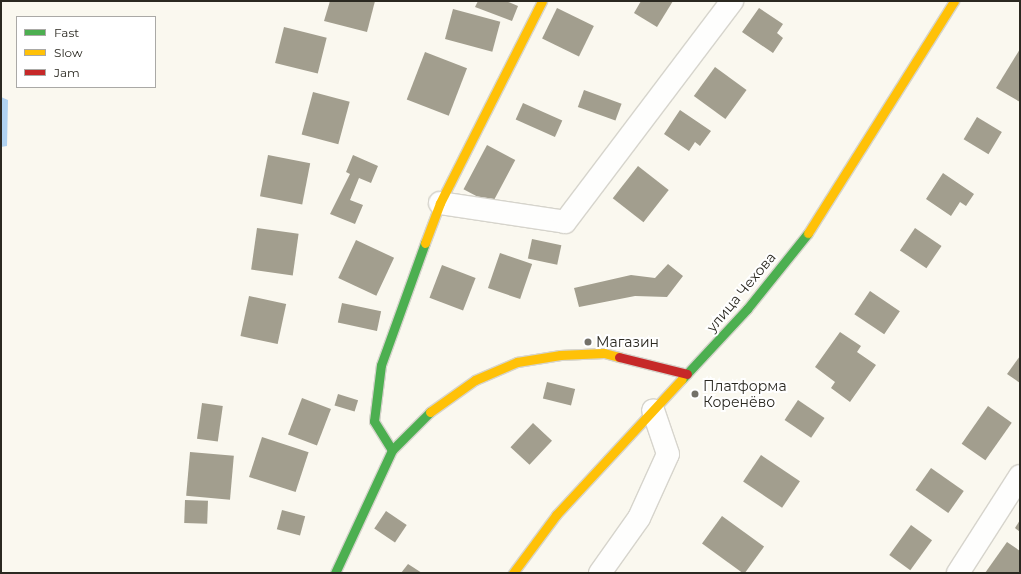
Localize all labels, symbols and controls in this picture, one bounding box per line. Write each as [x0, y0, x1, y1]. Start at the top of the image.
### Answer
legend [16, 16, 156, 88]
text: Fast [54, 25, 79, 40]
text: Slow [54, 45, 83, 60]
text: Jam [54, 65, 80, 80]
street label: улица Чехова [703, 249, 779, 335]
place label: Магазин [596, 334, 659, 350]
marker: Магазин [583, 337, 593, 347]
place label: Платформа Коренёво [703, 378, 787, 410]
marker: Платформа Коренёво [690, 389, 700, 399]

